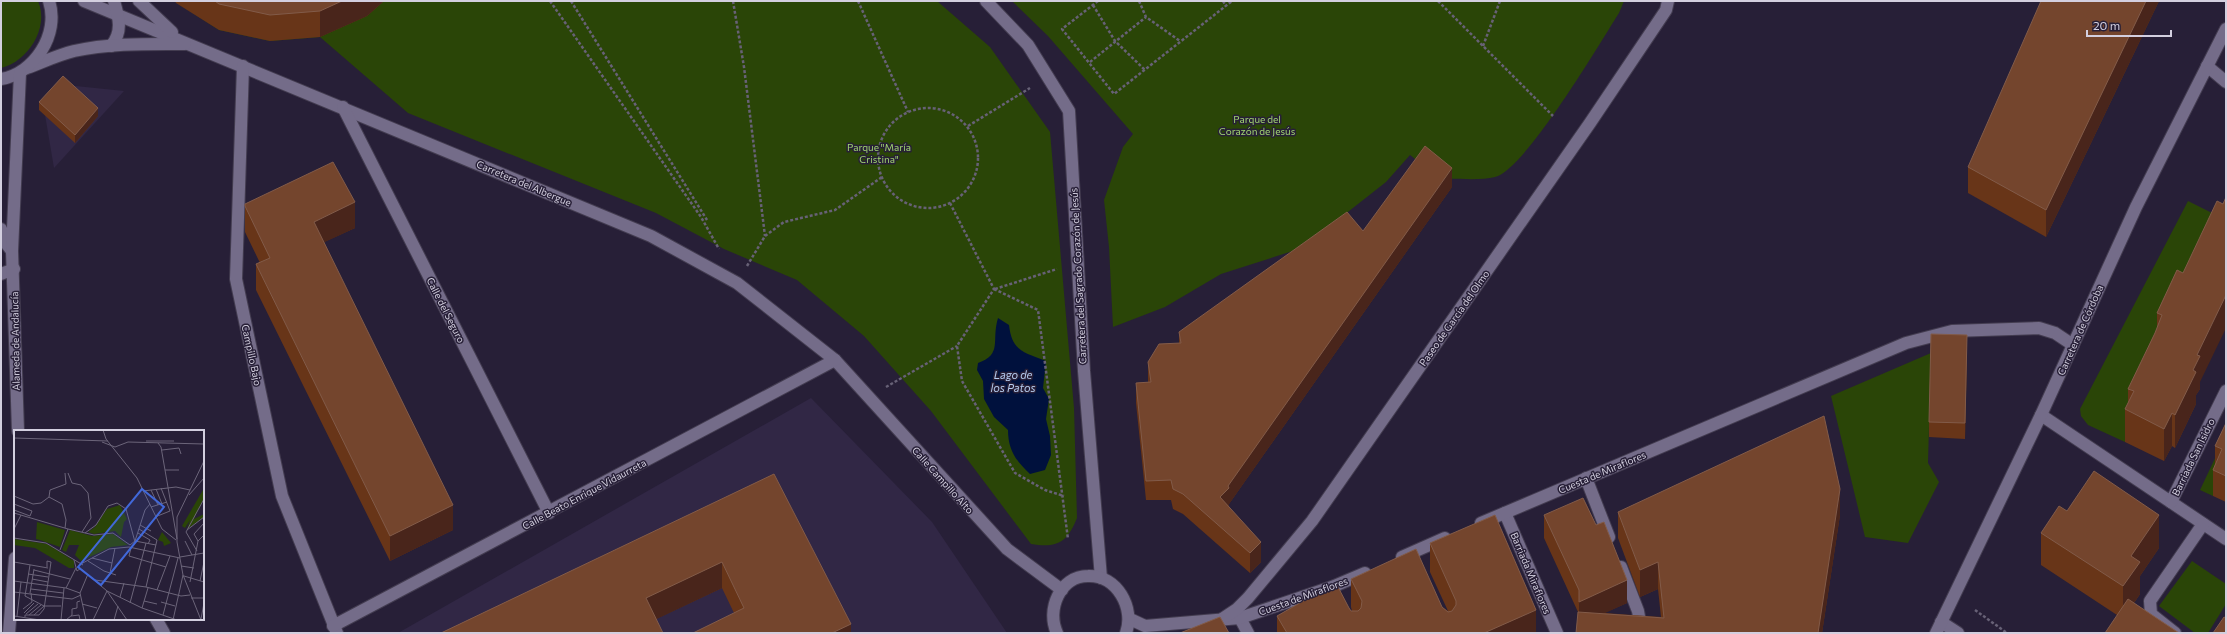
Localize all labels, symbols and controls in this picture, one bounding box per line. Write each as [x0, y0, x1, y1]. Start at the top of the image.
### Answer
scale bar [2087, 12, 2171, 38]
text: 20 m [2093, 18, 2120, 32]
park label: Parque del Corazón de Jesús [1219, 113, 1296, 137]
park label: Parque "María Cristina" [847, 141, 911, 165]
street label: Carretera del Albergue [475, 158, 573, 208]
street label: Carretera del Sagrado Corazón de Jesús [1067, 187, 1089, 365]
street label: Paseo de García del Olmo [1416, 268, 1492, 368]
street label: Calle del Seguro [424, 275, 468, 345]
street label: Carretera de Córdoba [2055, 283, 2105, 377]
street label: Alameda de Andalucía [8, 291, 22, 391]
street label: Campillo Bajo [240, 323, 264, 387]
water label: Lago de los Patos [991, 368, 1035, 394]
street label: Barriada San Isidro [2169, 416, 2217, 498]
inset map [14, 430, 204, 620]
street label: Calle Campillo Alto [910, 444, 976, 516]
street label: Cuesta de Miraflores [1556, 448, 1648, 496]
street label: Calle Beato Enrique Vidaurreta [520, 456, 648, 532]
street label: Barriada Miraflores [1508, 530, 1554, 616]
street label: Cuesta de Miraflores [1257, 574, 1350, 618]

